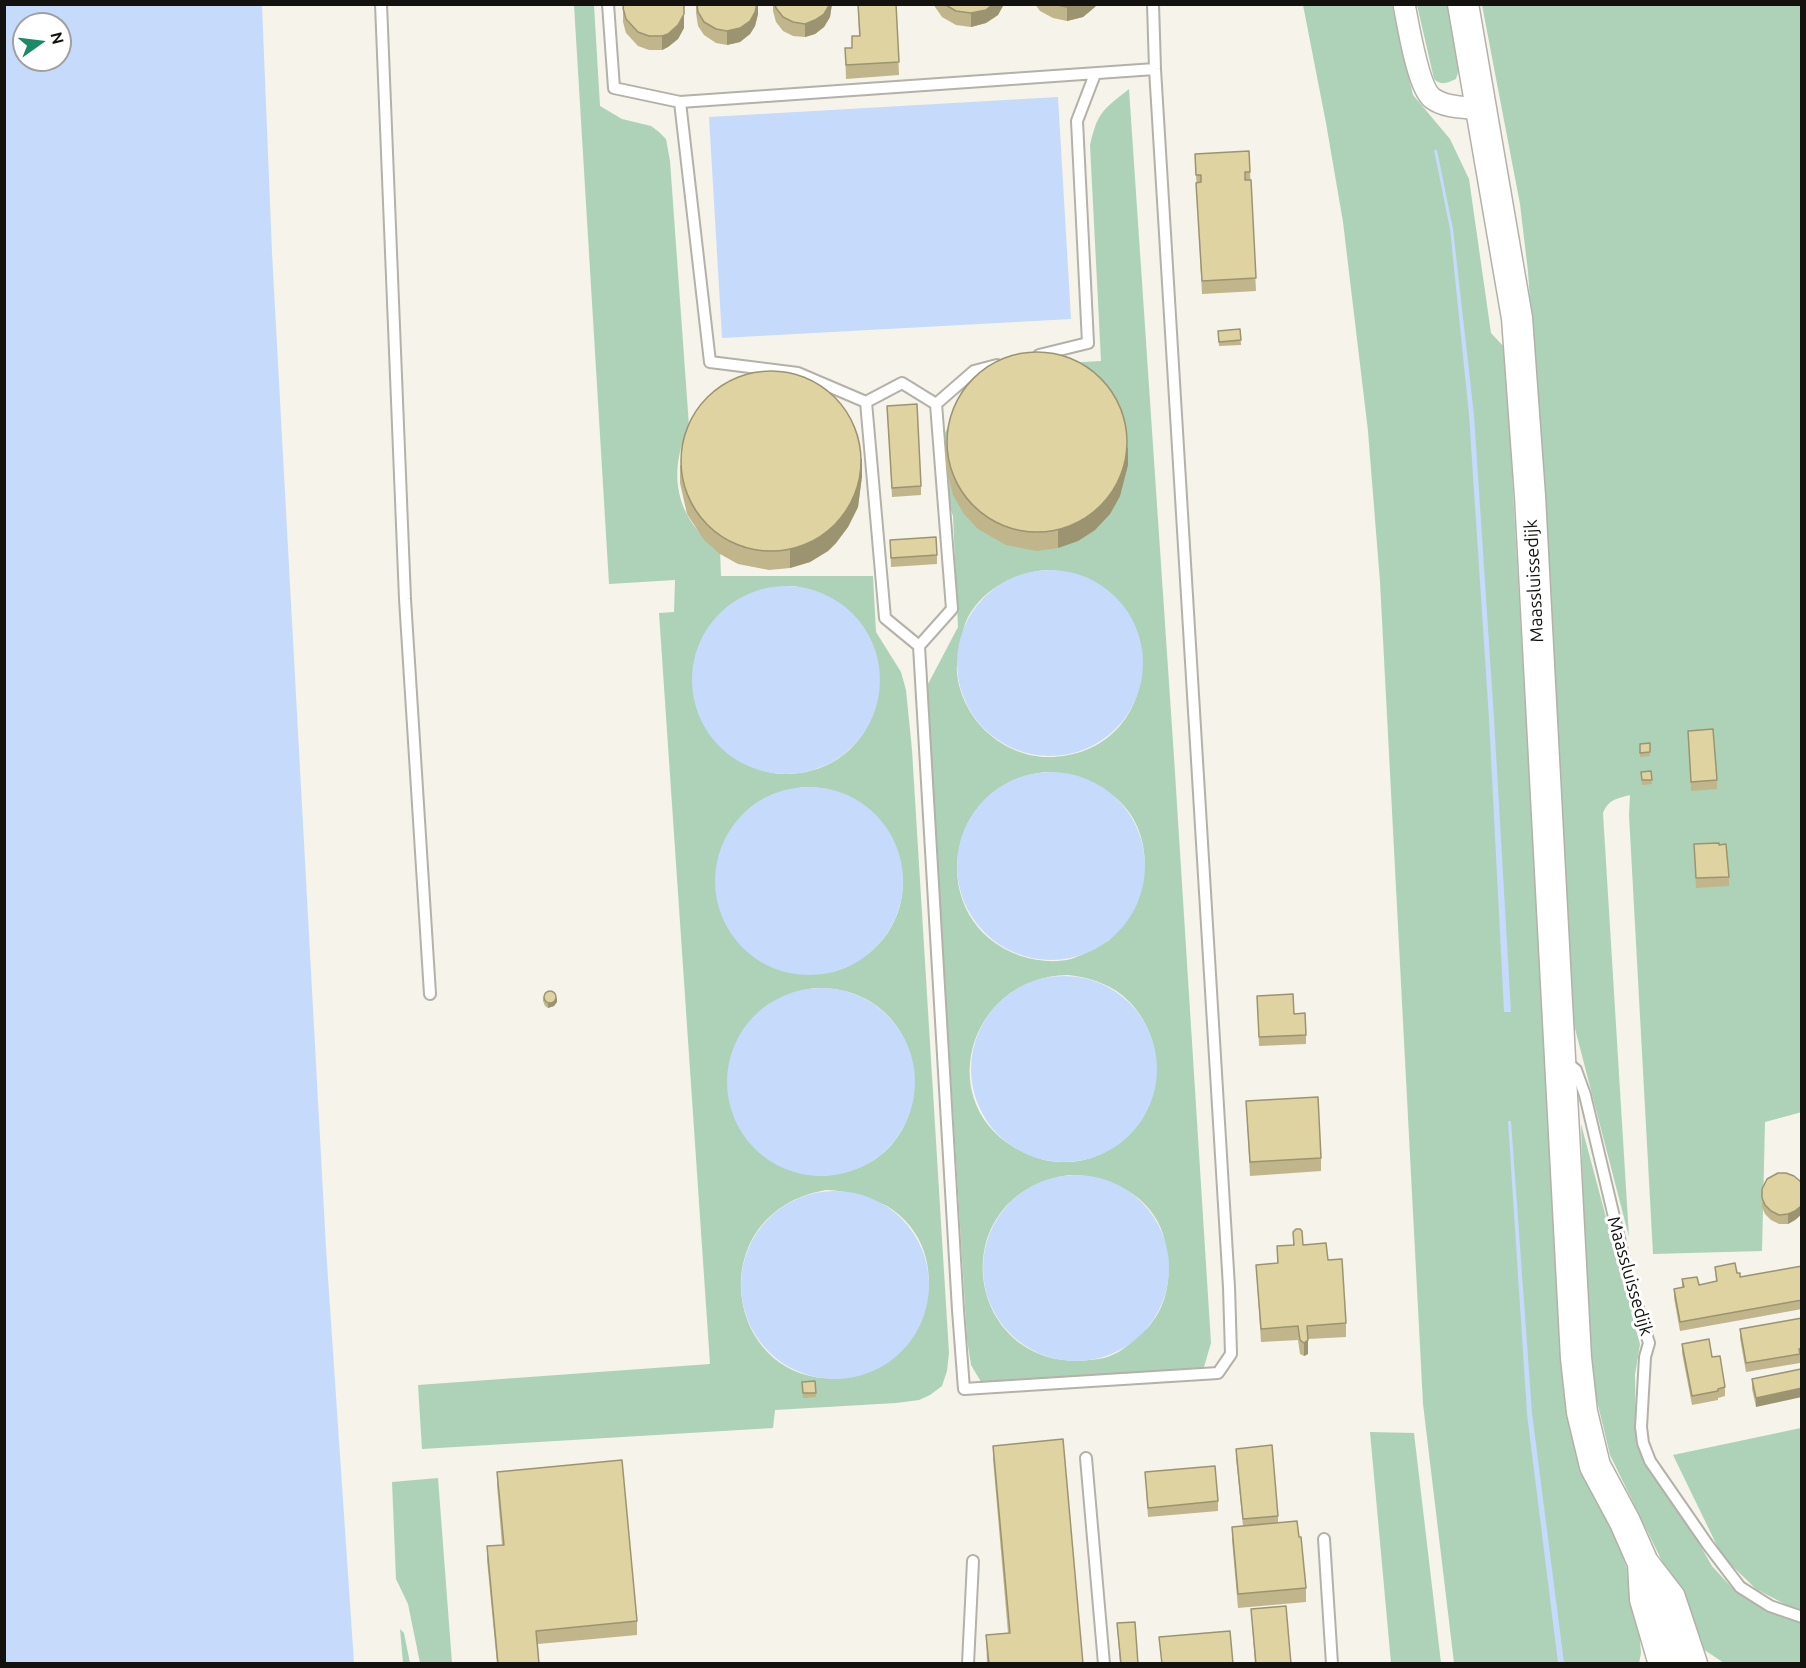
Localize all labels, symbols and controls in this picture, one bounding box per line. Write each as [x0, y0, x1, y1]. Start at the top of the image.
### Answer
north arrow [12, 12, 72, 72]
text: N [47, 30, 68, 46]
street label: Maassluissedijk [1520, 519, 1548, 643]
street label: Maassluissedijk [1603, 1214, 1657, 1338]

